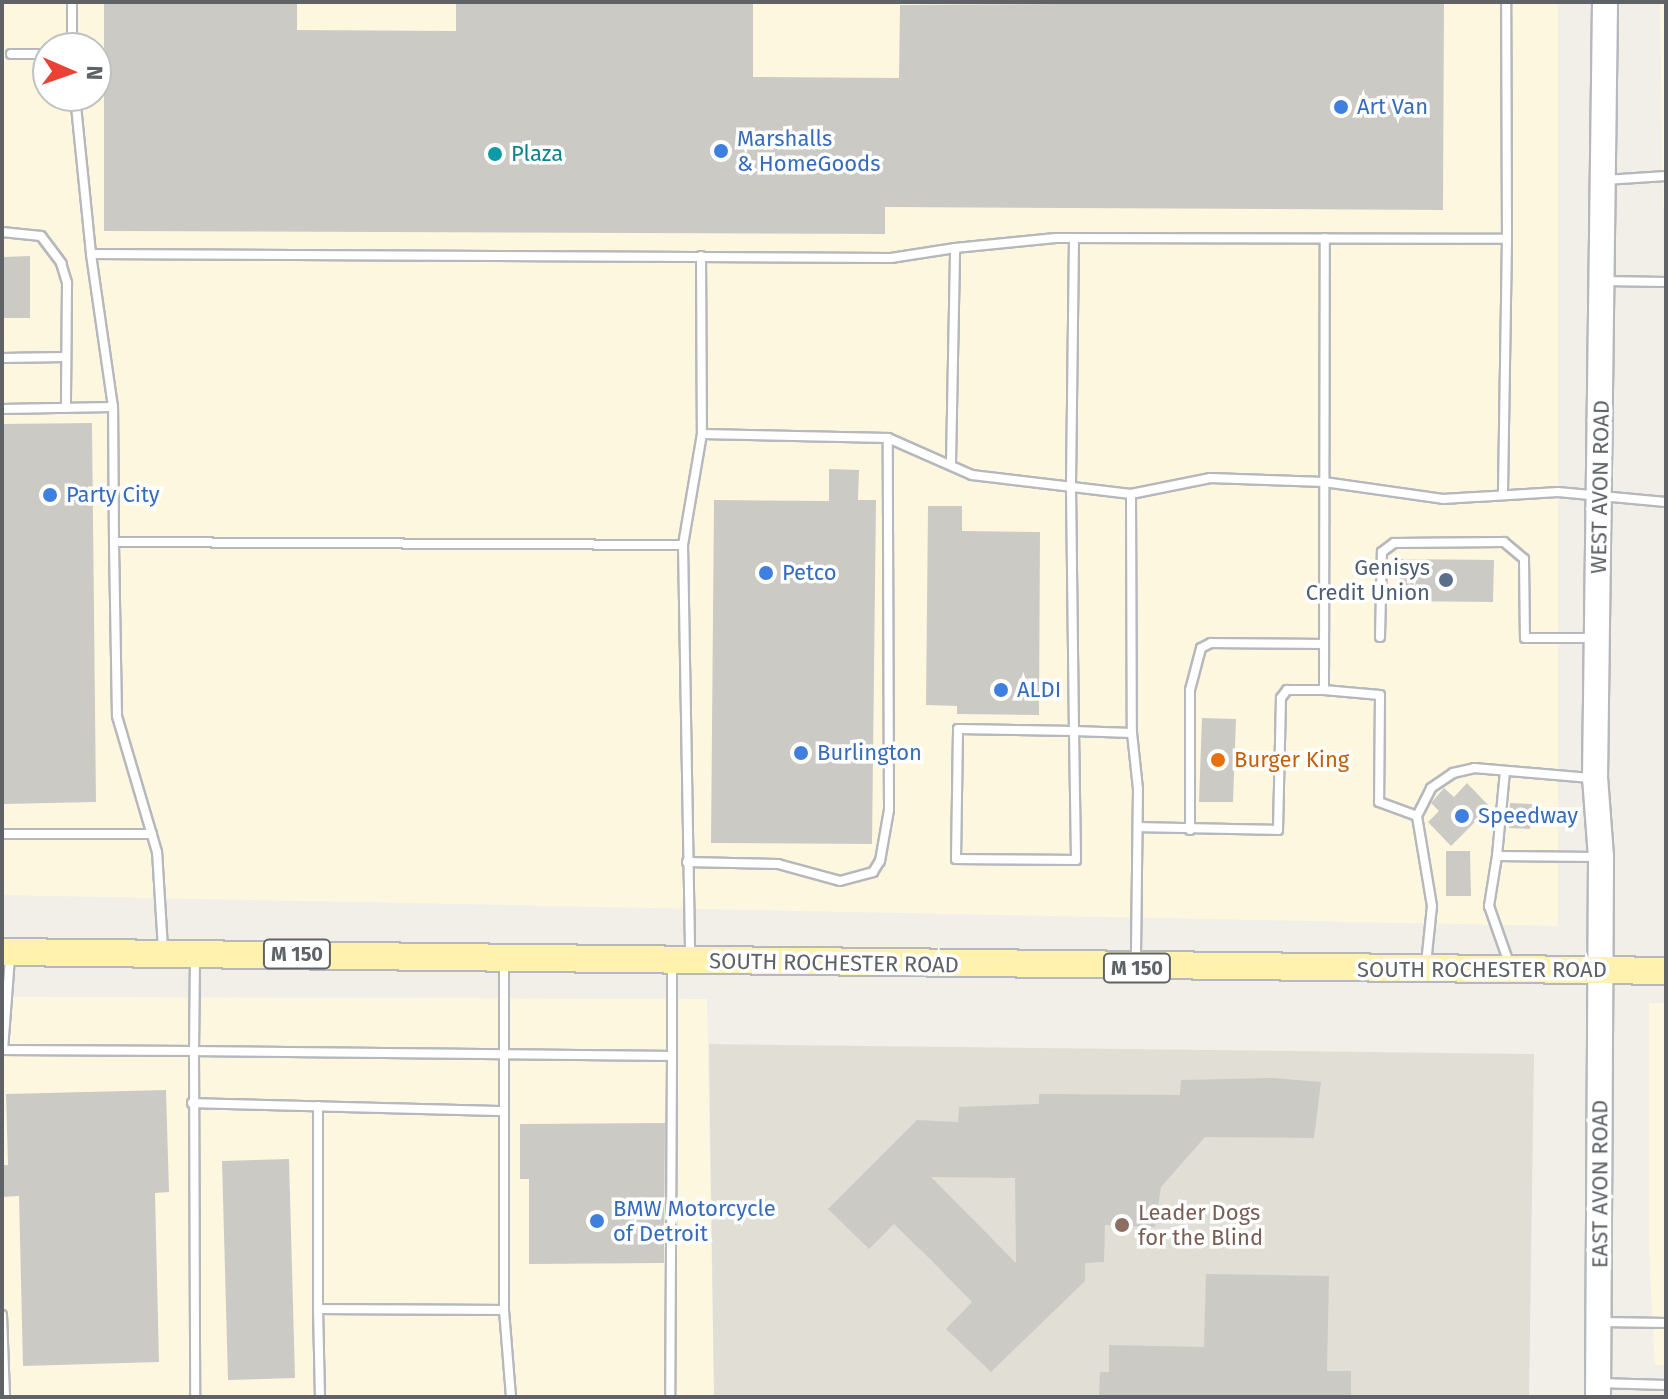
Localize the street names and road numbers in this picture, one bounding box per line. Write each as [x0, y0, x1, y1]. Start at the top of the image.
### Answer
street label: WEST AVON ROAD [1585, 400, 1615, 574]
road number: M 150 [261, 938, 333, 970]
street label: SOUTH ROCHESTER ROAD [709, 948, 959, 978]
road number: M 150 [1101, 952, 1173, 984]
street label: SOUTH ROCHESTER ROAD [1357, 957, 1607, 983]
street label: EAST AVON ROAD [1587, 1100, 1613, 1268]

